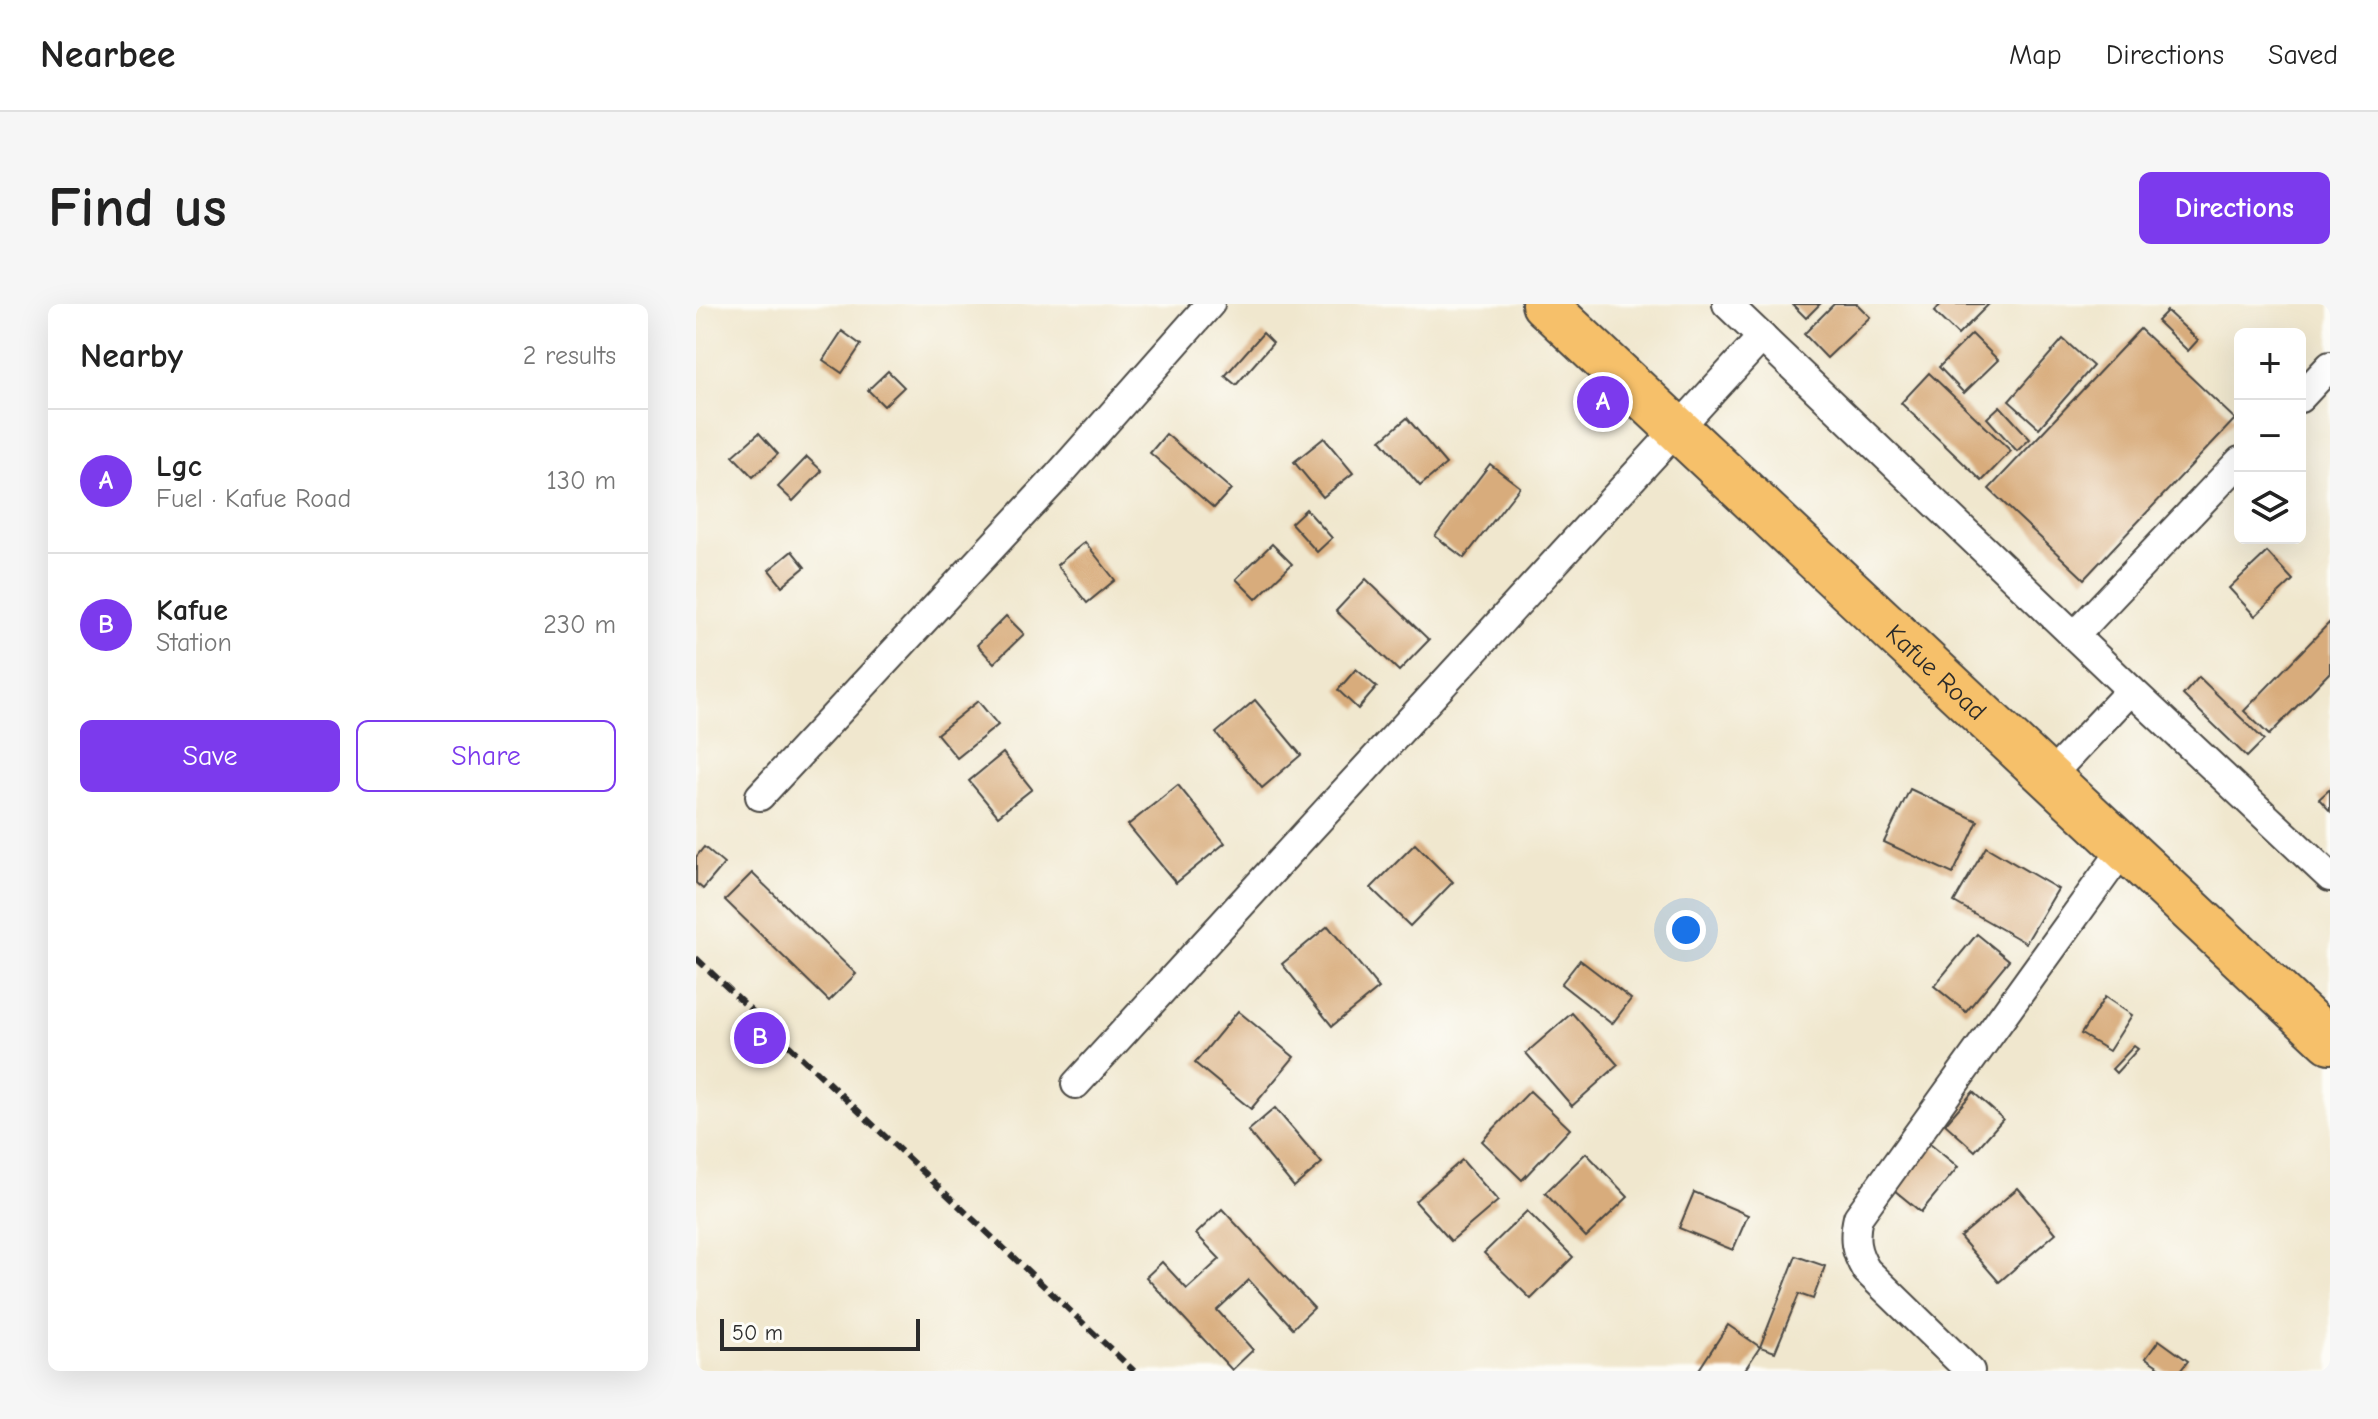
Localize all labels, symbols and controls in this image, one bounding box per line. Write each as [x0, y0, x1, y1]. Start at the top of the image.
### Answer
text: Nearbee [40, 33, 175, 77]
text: Map [2009, 39, 2062, 71]
text: Directions [2106, 39, 2224, 71]
text: Saved [2268, 39, 2338, 71]
button: Directions [2139, 172, 2330, 244]
text: Find us [48, 176, 227, 240]
map controls [2234, 328, 2306, 544]
button: + [2234, 328, 2306, 400]
text: Nearby [80, 336, 183, 376]
text: 2 results [523, 341, 616, 371]
pin: A [1577, 372, 1629, 432]
button: − [2234, 400, 2306, 472]
text: Lgc [156, 449, 202, 484]
text: A [99, 466, 113, 496]
text: 130 m [547, 466, 616, 496]
button: layers [2234, 472, 2306, 544]
text: Fuel · Kafue Road [156, 484, 351, 514]
text: Kafue [156, 593, 228, 628]
text: B [98, 610, 114, 640]
text: 230 m [543, 610, 616, 640]
street label: Kafue Road [1879, 619, 1992, 727]
text: Station [156, 628, 232, 658]
button: Save [80, 720, 340, 792]
button: Share [356, 720, 616, 792]
your location [1666, 910, 1706, 950]
pin: B [734, 1008, 786, 1068]
scale bar [720, 1315, 920, 1351]
text: 50 m [732, 1320, 783, 1346]

